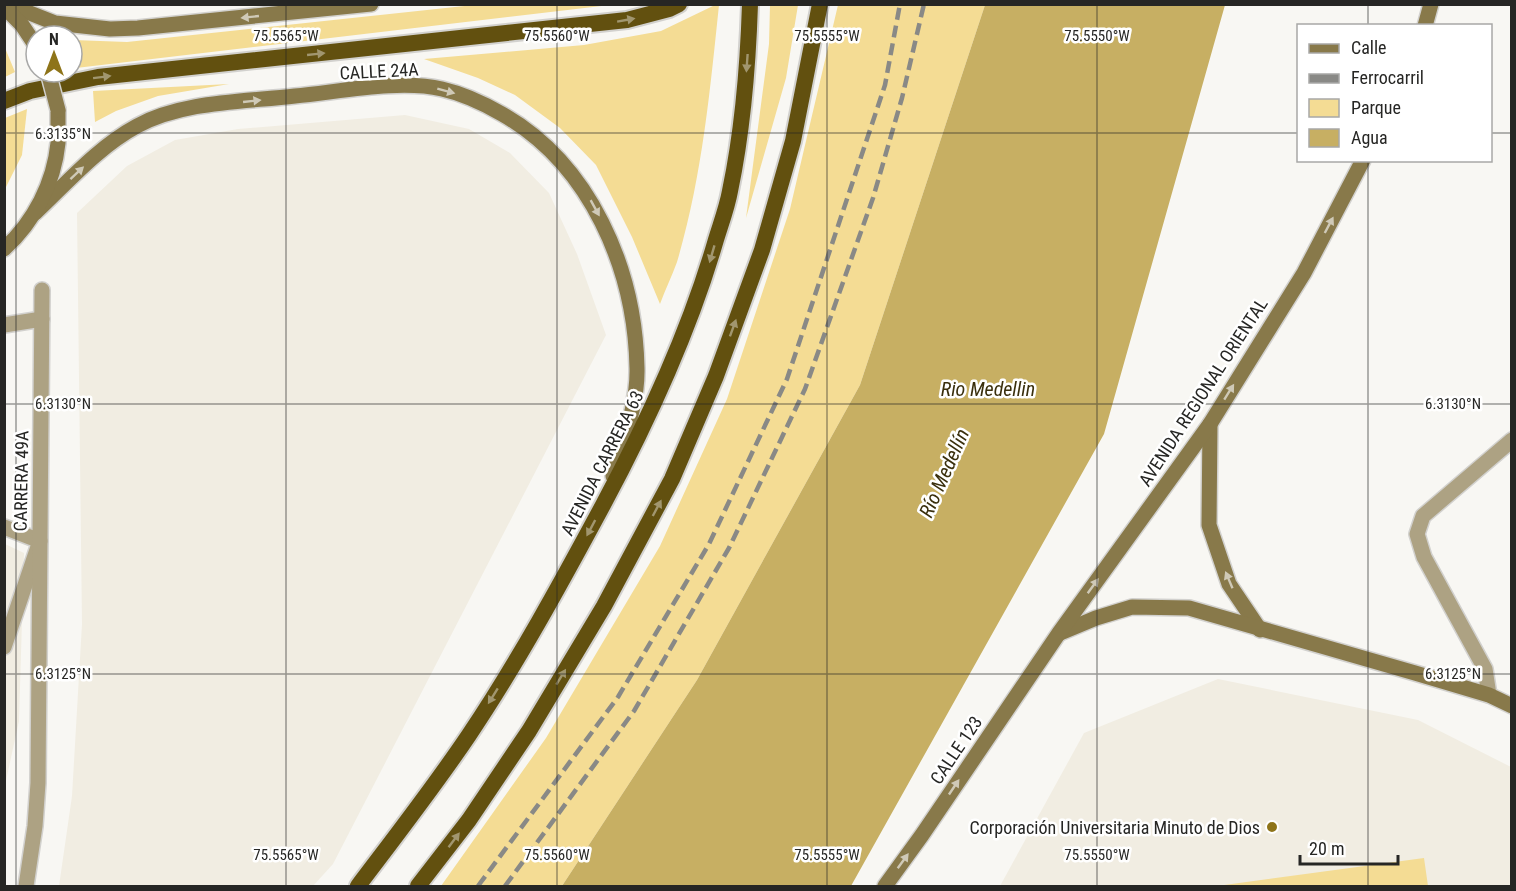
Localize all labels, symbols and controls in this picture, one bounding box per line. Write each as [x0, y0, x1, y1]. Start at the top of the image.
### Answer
one-way arrow [240, 12, 259, 22]
one-way arrow [617, 15, 636, 24]
north arrow [24, 24, 84, 84]
legend [1297, 24, 1492, 162]
text: 75.5565°W [253, 27, 319, 45]
text: 75.5560°W [524, 27, 590, 45]
text: 75.5555°W [794, 27, 860, 45]
text: 75.5550°W [1064, 27, 1130, 45]
text: N [49, 30, 59, 49]
text: Calle [1351, 37, 1387, 58]
one-way arrow [307, 49, 326, 59]
one-way arrow [742, 53, 752, 72]
street label: CALLE 24A [339, 58, 420, 84]
text: Ferrocarril [1351, 67, 1424, 88]
one-way arrow [92, 72, 111, 82]
one-way arrow [437, 86, 455, 96]
one-way arrow [243, 96, 262, 106]
text: Parque [1351, 97, 1401, 118]
text: 6.3135°N [35, 125, 91, 143]
text: Agua [1351, 127, 1388, 148]
one-way arrow [70, 166, 85, 180]
one-way arrow [589, 200, 599, 217]
one-way arrow [1324, 216, 1334, 233]
one-way arrow [707, 245, 716, 263]
street label: AVENIDA REGIONAL ORIENTAL [1134, 294, 1272, 490]
one-way arrow [729, 319, 739, 337]
water label: Rio Medellin [941, 377, 1035, 401]
one-way arrow [1224, 384, 1235, 400]
street label: AVENIDA CARRERA 63 [556, 387, 648, 539]
text: 6.3130°N [35, 395, 91, 413]
text: 6.3130°N [1425, 395, 1481, 413]
water label: Río Medellín [914, 425, 974, 521]
street label: CARRERA 49A [10, 430, 32, 532]
one-way arrow [652, 499, 662, 516]
one-way arrow [586, 520, 596, 537]
one-way arrow [1224, 571, 1234, 589]
one-way arrow [1087, 578, 1099, 594]
text: 6.3125°N [35, 665, 91, 683]
text: 6.3125°N [1425, 665, 1481, 683]
one-way arrow [556, 669, 567, 685]
one-way arrow [487, 688, 498, 704]
street label: CALLE 123 [926, 712, 986, 788]
one-way arrow [949, 779, 960, 795]
place label: Corporación Universitaria Minuto de Dios [970, 817, 1260, 838]
marker: Corporación Universitaria Minuto de Dios [1265, 820, 1279, 834]
scale bar [1300, 828, 1398, 866]
one-way arrow [447, 832, 459, 847]
text: 20 m [1309, 838, 1344, 859]
text: 75.5565°W [253, 846, 319, 864]
text: 75.5560°W [524, 846, 590, 864]
text: 75.5555°W [794, 846, 860, 864]
text: 75.5550°W [1064, 846, 1130, 864]
one-way arrow [897, 853, 909, 869]

